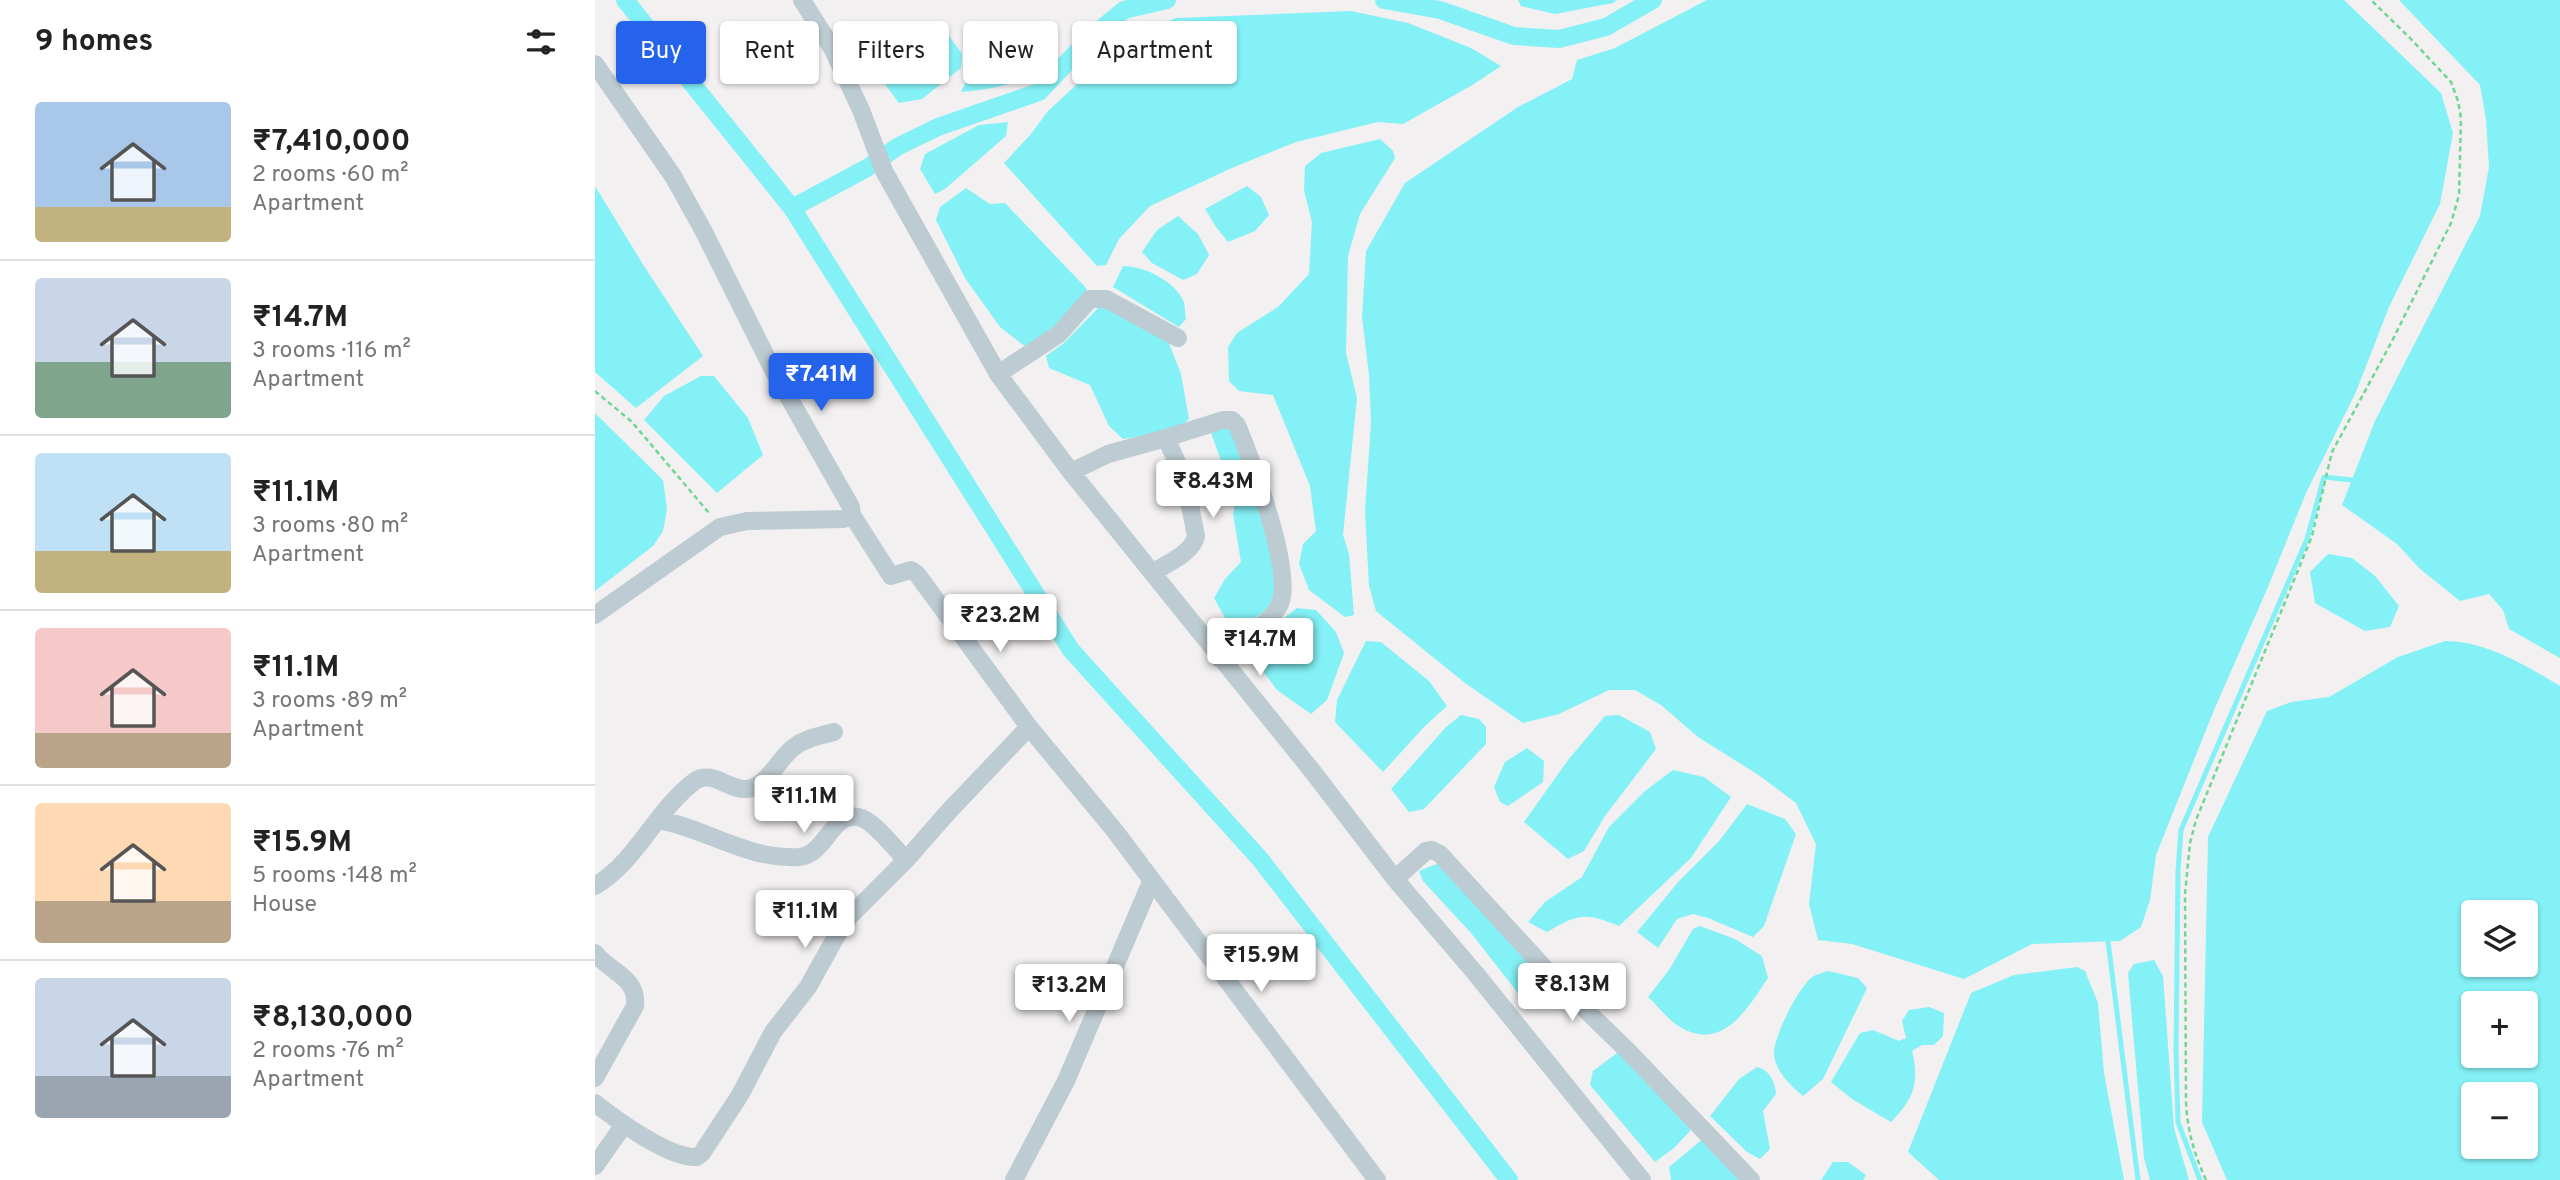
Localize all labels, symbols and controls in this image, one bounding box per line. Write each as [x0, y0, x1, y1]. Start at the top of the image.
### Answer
chip: Buy [616, 21, 706, 84]
chip: Rent [720, 21, 819, 84]
chip: Filters [833, 21, 949, 84]
chip: New [963, 21, 1058, 84]
chip: Apartment [1072, 21, 1237, 84]
icon: filters [522, 23, 560, 61]
text: 9 homes [35, 24, 153, 61]
text: ₹7,410,000 [252, 124, 411, 161]
icon: home [91, 130, 175, 214]
text: 2 rooms · 60 m² [252, 161, 409, 190]
text: Apartment [252, 190, 364, 219]
text: ₹14.7M [252, 300, 348, 337]
icon: home [91, 306, 175, 390]
text: 3 rooms · 116 m² [252, 337, 411, 366]
pin: ₹7.41M [764, 354, 878, 413]
text: ₹7.41M [785, 361, 857, 390]
text: Apartment [252, 366, 364, 395]
pin: ₹8.43M [1156, 461, 1270, 520]
text: ₹8.43M [1172, 468, 1254, 497]
text: ₹11.1M [252, 475, 339, 512]
icon: home [91, 481, 175, 565]
text: 3 rooms · 80 m² [252, 512, 408, 541]
text: Apartment [252, 541, 364, 570]
pin: ₹23.2M [943, 594, 1057, 654]
text: ₹23.2M [960, 602, 1040, 631]
pin: ₹14.7M [1203, 618, 1317, 678]
text: ₹14.7M [1223, 626, 1297, 655]
text: ₹11.1M [252, 650, 339, 687]
icon: home [91, 656, 175, 740]
text: 3 rooms · 89 m² [252, 687, 407, 716]
text: Apartment [252, 716, 364, 745]
pin: ₹11.1M [747, 776, 861, 835]
text: ₹11.1M [771, 783, 837, 812]
text: ₹15.9M [252, 825, 352, 862]
icon: home [91, 831, 175, 915]
text: 5 rooms · 148 m² [252, 862, 417, 891]
pin: ₹11.1M [748, 890, 862, 950]
text: House [252, 891, 317, 920]
text: ₹11.1M [772, 898, 838, 927]
map controls [2461, 900, 2538, 1159]
button: layers [2461, 900, 2538, 977]
pin: ₹15.9M [1204, 934, 1318, 994]
text: ₹15.9M [1223, 942, 1299, 971]
pin: ₹13.2M [1012, 964, 1126, 1024]
pin: ₹8.13M [1515, 964, 1629, 1023]
text: ₹8.13M [1534, 971, 1610, 1000]
text: ₹13.2M [1031, 972, 1107, 1001]
button: + [2461, 991, 2538, 1068]
text: ₹8,130,000 [252, 1000, 413, 1037]
icon: home [91, 1006, 175, 1090]
text: 2 rooms · 76 m² [252, 1037, 404, 1066]
text: Apartment [252, 1066, 364, 1095]
button: − [2461, 1082, 2538, 1159]

